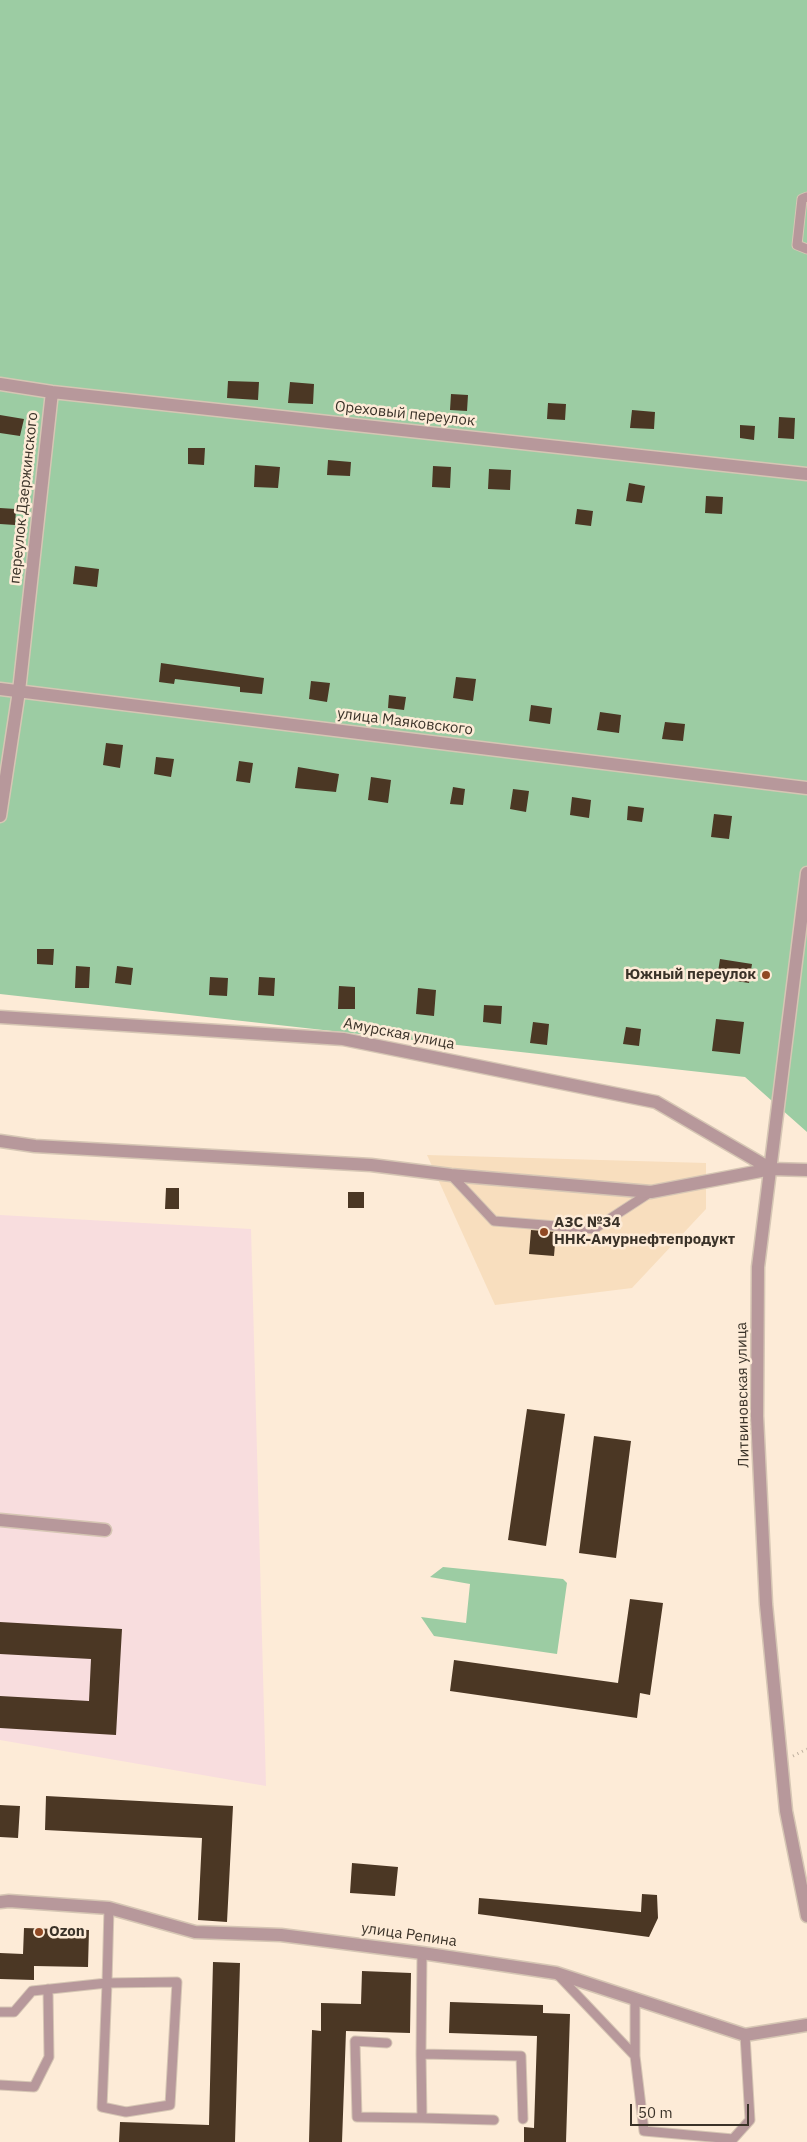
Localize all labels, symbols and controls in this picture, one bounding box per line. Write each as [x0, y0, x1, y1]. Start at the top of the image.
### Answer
street label: Ореховый переулок [334, 398, 476, 430]
street label: переулок Дзержинского [6, 411, 42, 585]
street label: улица Маяковского [336, 705, 474, 739]
place label: Южный переулок [625, 966, 756, 984]
marker: Южный переулок [760, 969, 772, 981]
street label: Амурская улица [342, 1014, 456, 1054]
place label: АЗС №34 ННК-Амурнефтепродукт [554, 1214, 735, 1249]
marker: АЗС №34 ННК-Амурнефтепродукт [538, 1226, 550, 1238]
street label: Литвиновская улица [733, 1322, 753, 1468]
street label: улица Репина [360, 1919, 458, 1951]
place label: Ozon [49, 1923, 85, 1941]
marker: Ozon [33, 1926, 45, 1938]
scale bar [632, 2094, 751, 2126]
text: 50 m [638, 2103, 673, 2122]

